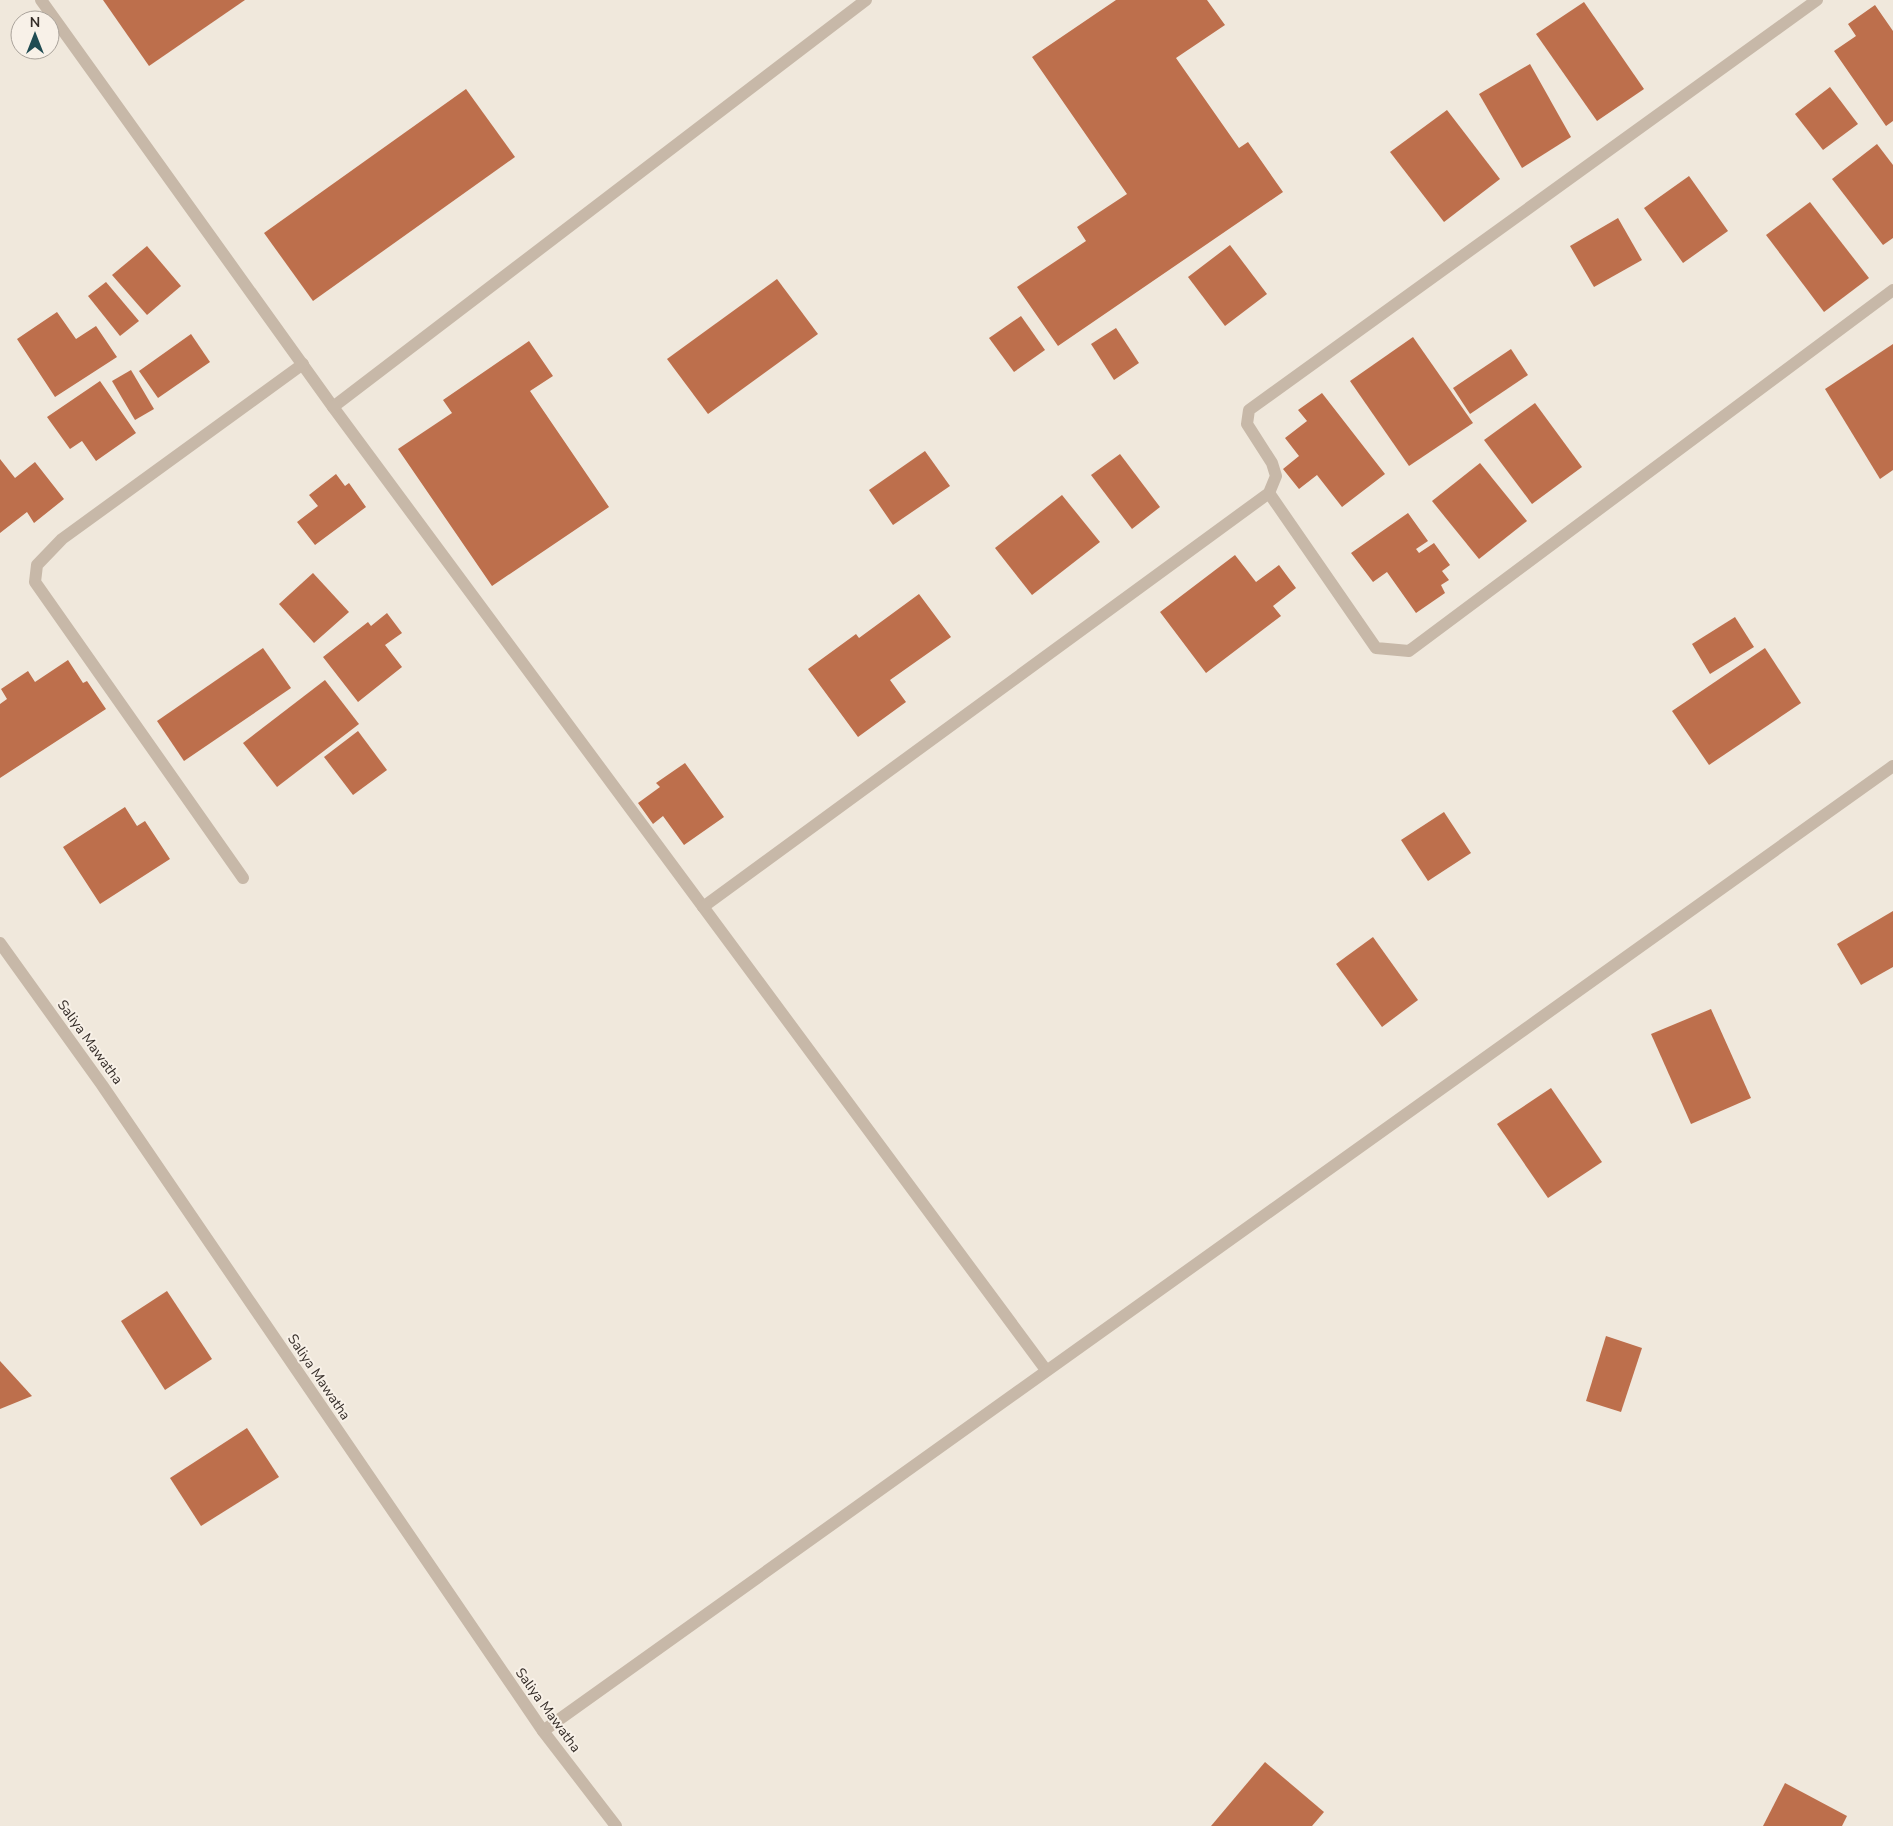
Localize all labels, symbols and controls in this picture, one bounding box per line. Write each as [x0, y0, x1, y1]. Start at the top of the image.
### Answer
north arrow [10, 10, 60, 60]
text: N [30, 13, 40, 32]
street label: Saliya Mawatha [53, 996, 127, 1088]
street label: Saliya Mawatha [283, 1330, 355, 1424]
street label: Saliya Mawatha [511, 1664, 585, 1756]

